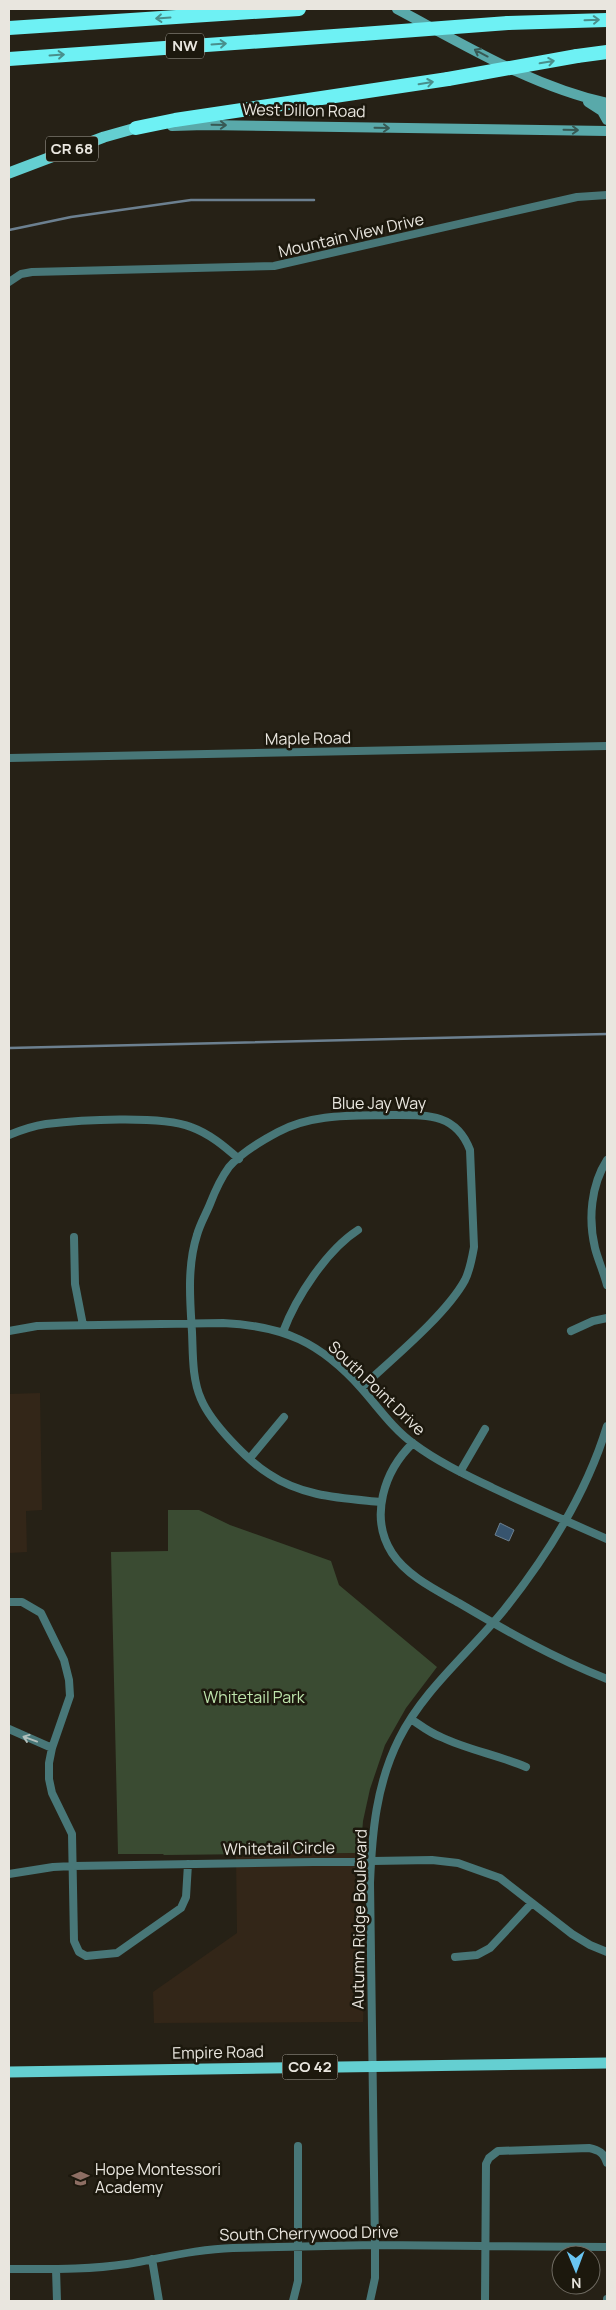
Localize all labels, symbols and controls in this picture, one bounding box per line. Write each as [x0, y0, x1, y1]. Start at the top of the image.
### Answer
one-way arrow [155, 14, 171, 23]
one-way arrow [583, 16, 599, 25]
road number: NW [166, 34, 204, 58]
one-way arrow [211, 39, 227, 49]
one-way arrow [474, 48, 489, 58]
one-way arrow [49, 51, 65, 60]
one-way arrow [539, 56, 555, 66]
one-way arrow [418, 77, 434, 87]
street label: West Dillon Road [242, 98, 366, 122]
one-way arrow [211, 120, 227, 130]
one-way arrow [374, 123, 390, 133]
one-way arrow [562, 125, 579, 135]
road number: CR 68 [46, 136, 98, 162]
street label: Mountain View Drive [276, 208, 426, 262]
street label: Maple Road [265, 726, 351, 750]
street label: Blue Jay Way [332, 1092, 427, 1114]
street label: South Point Drive [324, 1336, 430, 1440]
park label: Whitetail Park [203, 1686, 306, 1708]
one-way arrow [23, 1734, 38, 1743]
street label: Autumn Ridge Boulevard [346, 1829, 372, 2009]
street label: Whitetail Circle [223, 1836, 335, 1860]
street label: Empire Road [172, 2040, 264, 2064]
road number: CO 42 [282, 2054, 338, 2080]
place label: Hope Montessori Academy [95, 2158, 221, 2198]
school or university icon: Hope Montessori Academy [71, 2168, 91, 2188]
street label: South Cherrywood Drive [219, 2220, 399, 2246]
north arrow [551, 2245, 601, 2295]
text: N [571, 2274, 581, 2293]

